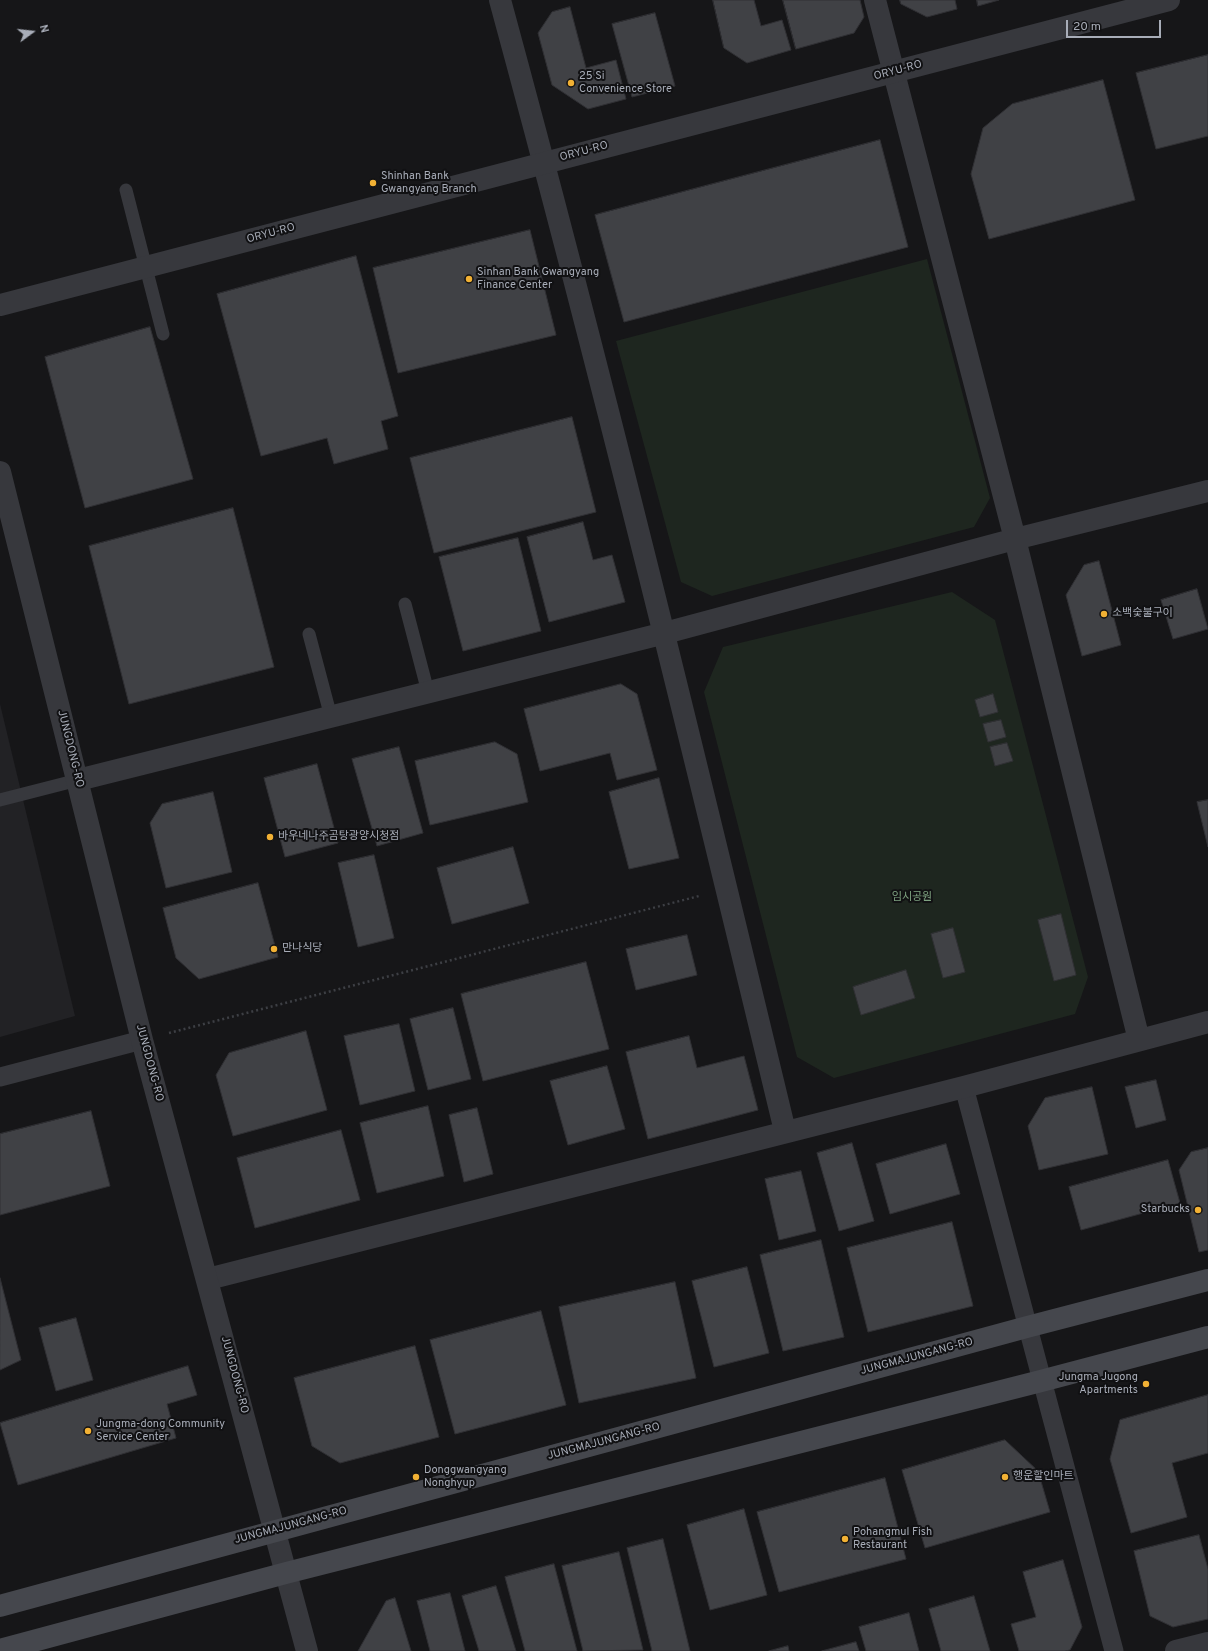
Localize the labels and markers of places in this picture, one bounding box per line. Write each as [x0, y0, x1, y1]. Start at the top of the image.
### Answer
place label: 25 Si Convenience Store [579, 70, 672, 96]
marker: 25 Si Convenience Store [566, 78, 576, 88]
place label: Shinhan Bank Gwangyang Branch [381, 170, 477, 196]
marker: Shinhan Bank Gwangyang Branch [368, 178, 378, 188]
place label: Sinhan Bank Gwangyang Finance Center [477, 266, 599, 292]
marker: Sinhan Bank Gwangyang Finance Center [464, 274, 474, 284]
place label: 소백숯불구이 [1112, 607, 1173, 621]
marker: 소백숯불구이 [1099, 609, 1109, 619]
place label: 바우네나주곰탕광양시청점 [278, 830, 399, 844]
marker: 바우네나주곰탕광양시청점 [265, 832, 275, 842]
place label: 만나식당 [282, 942, 322, 956]
marker: 만나식당 [269, 944, 279, 954]
place label: Starbucks [1141, 1203, 1190, 1217]
marker: Starbucks [1193, 1205, 1203, 1215]
place label: Jungma Jugong Apartments [1058, 1371, 1138, 1397]
marker: Jungma Jugong Apartments [1141, 1379, 1151, 1389]
place label: Jungma-dong Community Service Center [96, 1418, 225, 1444]
marker: Jungma-dong Community Service Center [83, 1426, 93, 1436]
place label: Donggwangyang Nonghyup [424, 1464, 507, 1490]
place label: 행운할인마트 [1013, 1470, 1074, 1484]
marker: Donggwangyang Nonghyup [411, 1472, 421, 1482]
marker: 행운할인마트 [1000, 1472, 1010, 1482]
place label: Pohangmul Fish Restaurant [853, 1526, 932, 1552]
marker: Pohangmul Fish Restaurant [840, 1534, 850, 1544]

